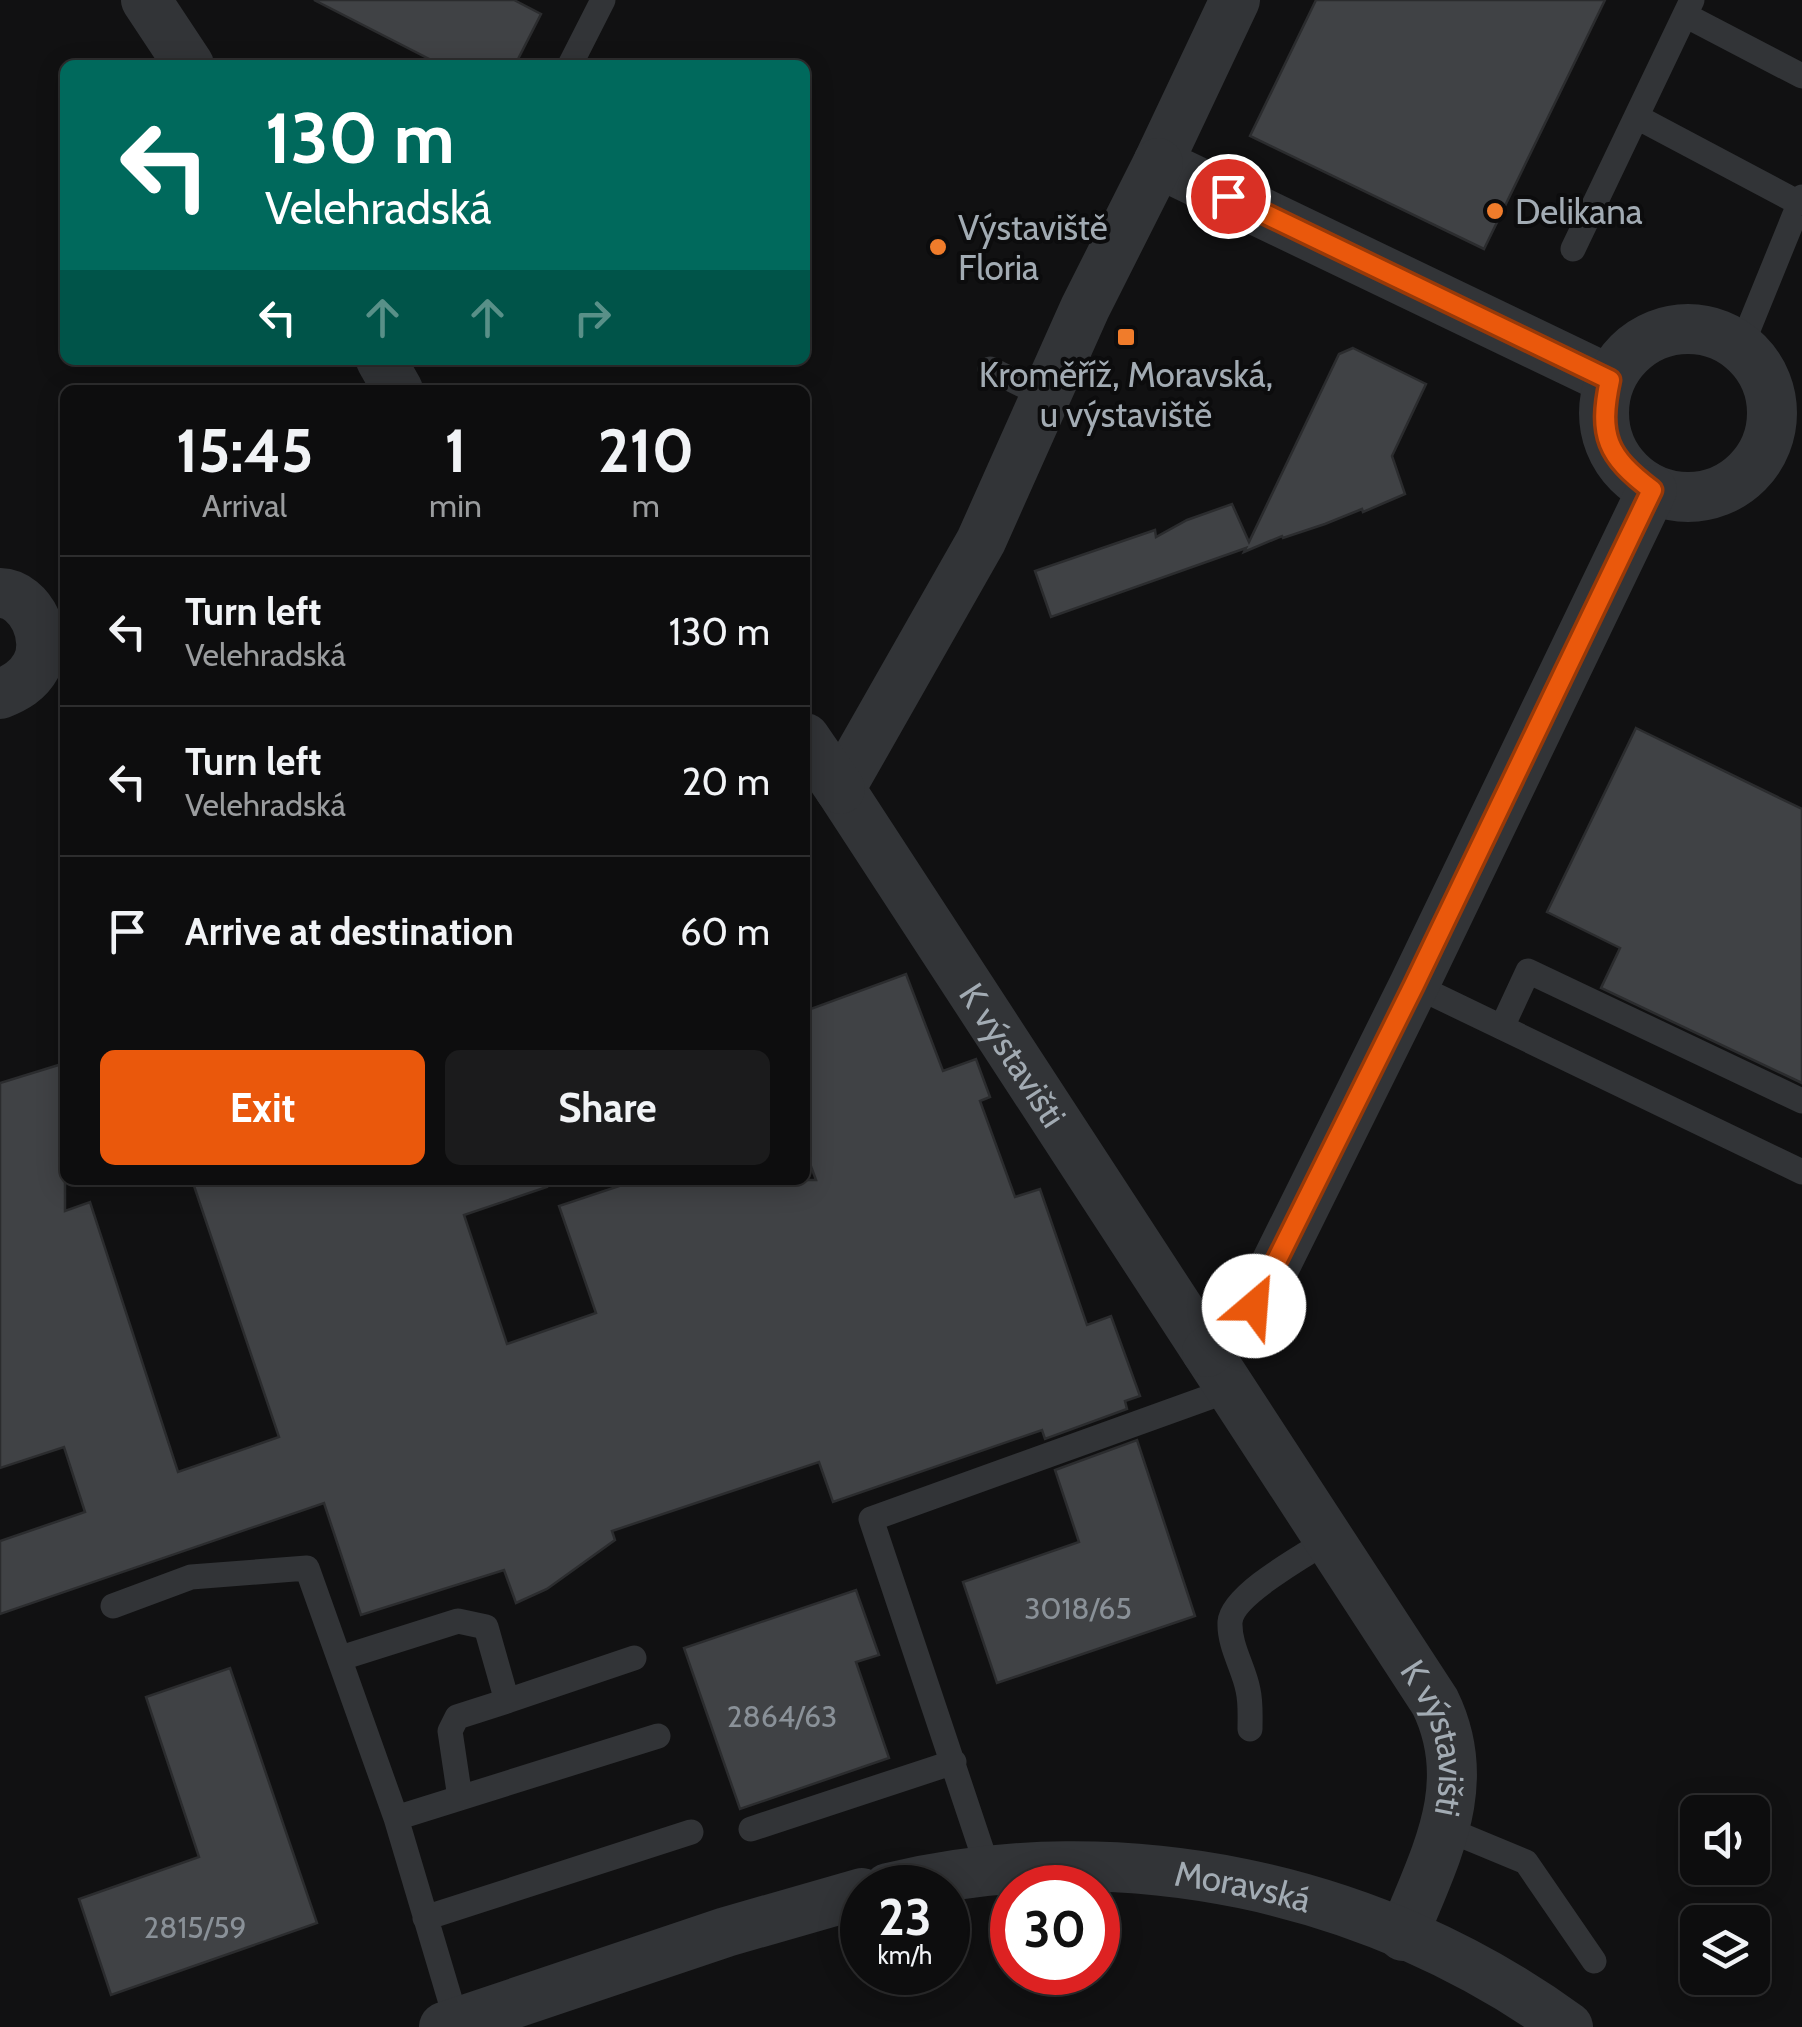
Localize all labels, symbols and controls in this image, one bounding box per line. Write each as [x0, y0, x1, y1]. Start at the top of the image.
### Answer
text: 130 m [265, 95, 455, 181]
icon: left [100, 100, 230, 230]
pin [1186, 154, 1271, 239]
icon: arrive [1201, 169, 1256, 224]
text: Velehradská [265, 181, 491, 235]
place label: Delikana [1515, 190, 1643, 233]
marker: Delikana [1484, 200, 1506, 222]
place label: Výstaviště Floria [958, 206, 1108, 289]
marker: Výstaviště Floria [927, 236, 949, 258]
icon: left [250, 290, 305, 345]
icon: ahead [355, 290, 410, 345]
icon: ahead [460, 290, 515, 345]
icon: right [565, 290, 620, 345]
marker: Kroměříž, Moravská, u výstaviště [1115, 326, 1137, 348]
place label: Kroměříž, Moravská, u výstaviště [979, 353, 1273, 436]
text: 15:45 [176, 414, 313, 487]
text: 1 [444, 414, 467, 487]
text: 210 [598, 414, 694, 487]
text: Arrival [202, 486, 287, 525]
text: min [429, 486, 482, 525]
text: m [632, 486, 660, 525]
text: Turn left [185, 588, 321, 635]
icon: left [100, 604, 155, 659]
text: 130 m [669, 608, 770, 655]
text: Velehradská [185, 635, 346, 674]
text: Turn left [185, 738, 321, 785]
icon: left [100, 754, 155, 809]
text: 20 m [682, 758, 770, 805]
text: Velehradská [185, 785, 346, 824]
icon: arrive [100, 904, 155, 959]
text: Arrive at destination [185, 908, 514, 955]
text: 60 m [680, 908, 770, 955]
street label: K výstavišti [951, 975, 1076, 1135]
button: Exit [100, 1050, 425, 1165]
button: Share [445, 1050, 770, 1165]
position arrow [1202, 1254, 1306, 1358]
house number: 3018/65 [1024, 1590, 1132, 1627]
street label: K výstavišti [1392, 1652, 1474, 1820]
house number: 2864/63 [727, 1698, 837, 1735]
map controls [1680, 1795, 1770, 1995]
button: sound [1680, 1795, 1770, 1885]
street label: Moravská [1172, 1851, 1316, 1921]
speed limit sign: 30 [990, 1865, 1120, 1995]
text: 23 [878, 1887, 932, 1948]
button: layers [1680, 1905, 1770, 1995]
house number: 2815/59 [144, 1909, 246, 1946]
text: km/h [878, 1940, 932, 1970]

